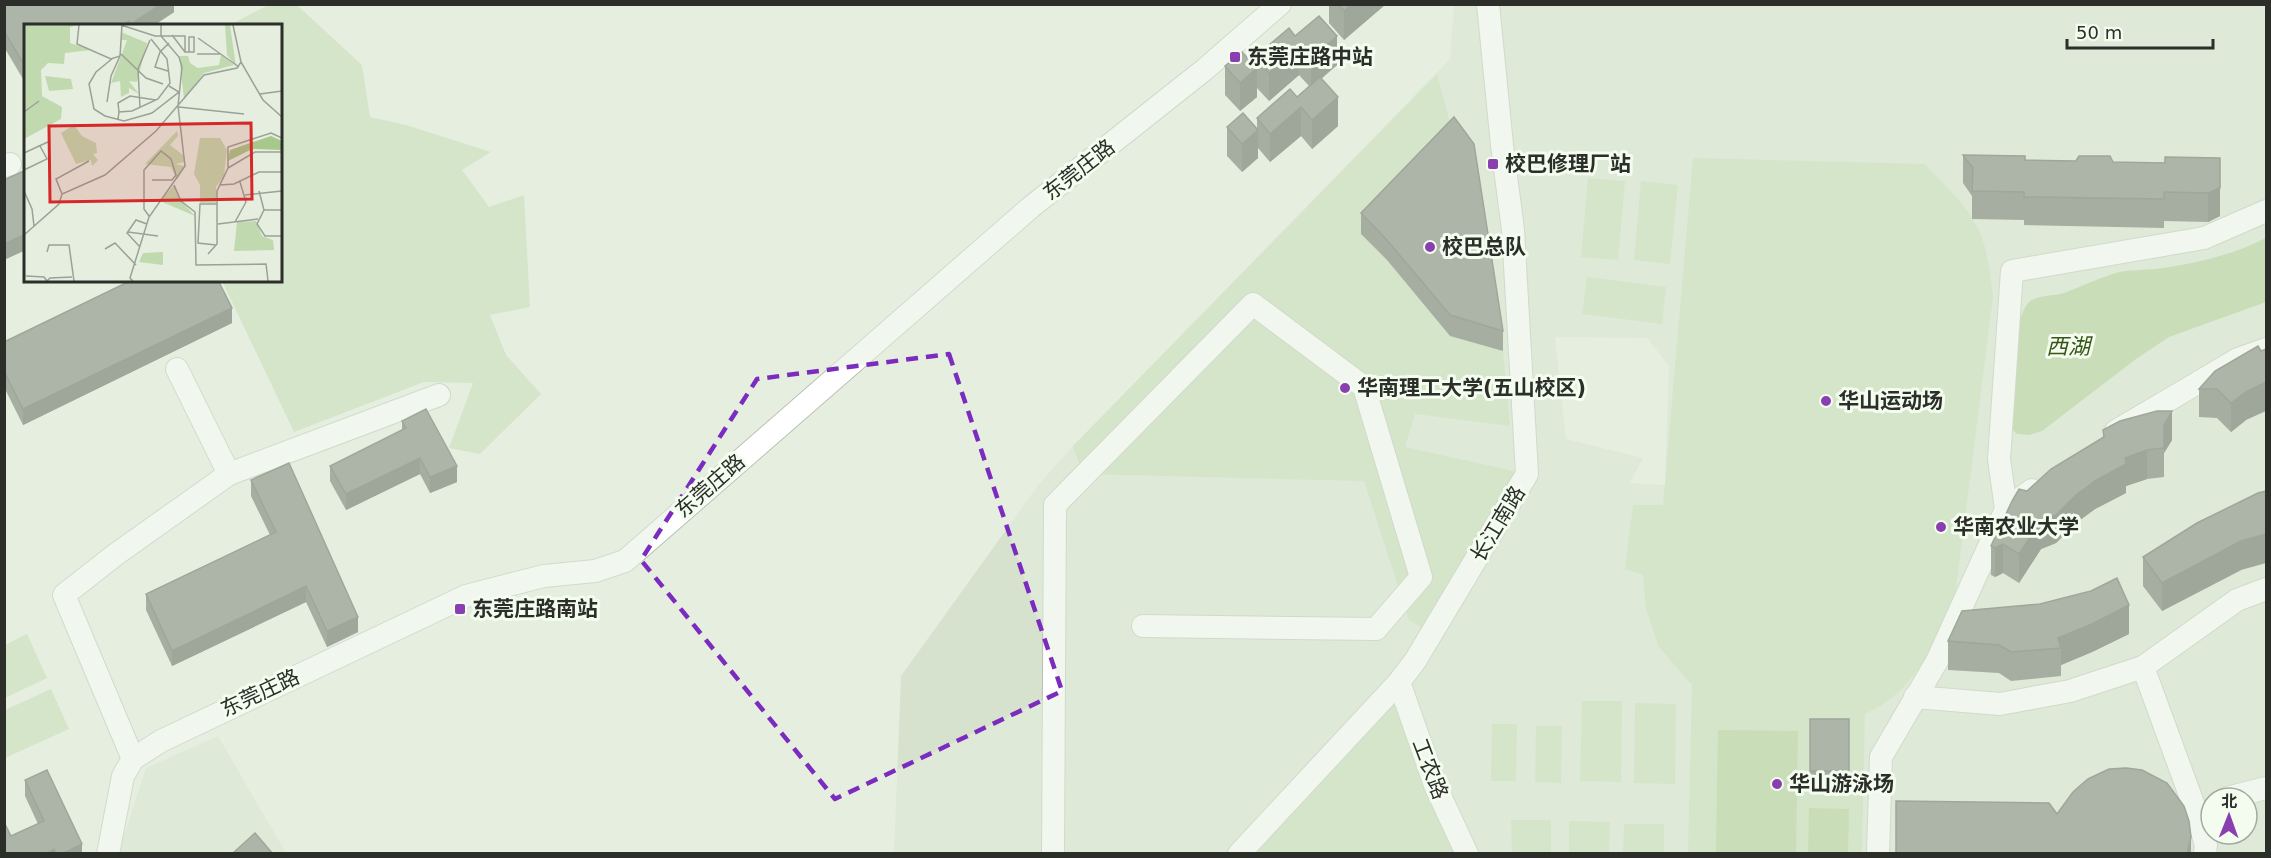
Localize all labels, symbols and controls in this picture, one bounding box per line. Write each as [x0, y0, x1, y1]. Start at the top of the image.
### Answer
scale bar [2067, 12, 2212, 50]
text: 50 m [2076, 22, 2122, 43]
inset map [24, 24, 282, 282]
place label: 东莞庄路中站 [1247, 45, 1373, 69]
marker: 东莞庄路中站 [1228, 50, 1242, 64]
street label: 东莞庄路 [1039, 135, 1119, 205]
place label: 校巴修理厂站 [1505, 152, 1631, 176]
marker: 校巴修理厂站 [1486, 157, 1500, 171]
place label: 校巴总队 [1442, 235, 1526, 259]
marker: 校巴总队 [1423, 240, 1437, 254]
water label: 西湖 [2046, 334, 2093, 359]
place label: 华南理工大学(五山校区) [1357, 376, 1586, 400]
marker: 华南理工大学(五山校区) [1338, 381, 1352, 395]
place label: 华山运动场 [1838, 389, 1943, 413]
marker: 华山运动场 [1819, 394, 1833, 408]
street label: 东莞庄路 [670, 449, 750, 523]
street label: 长江南路 [1466, 482, 1530, 566]
place label: 华南农业大学 [1953, 515, 2079, 539]
marker: 华南农业大学 [1934, 520, 1948, 534]
place label: 东莞庄路南站 [472, 597, 598, 621]
marker: 东莞庄路南站 [453, 602, 467, 616]
street label: 东莞庄路 [217, 664, 303, 722]
street label: 工农路 [1408, 735, 1452, 803]
place label: 华山游泳场 [1789, 772, 1894, 796]
marker: 华山游泳场 [1770, 777, 1784, 791]
north arrow [2199, 786, 2259, 846]
text: 北 [2221, 792, 2237, 811]

